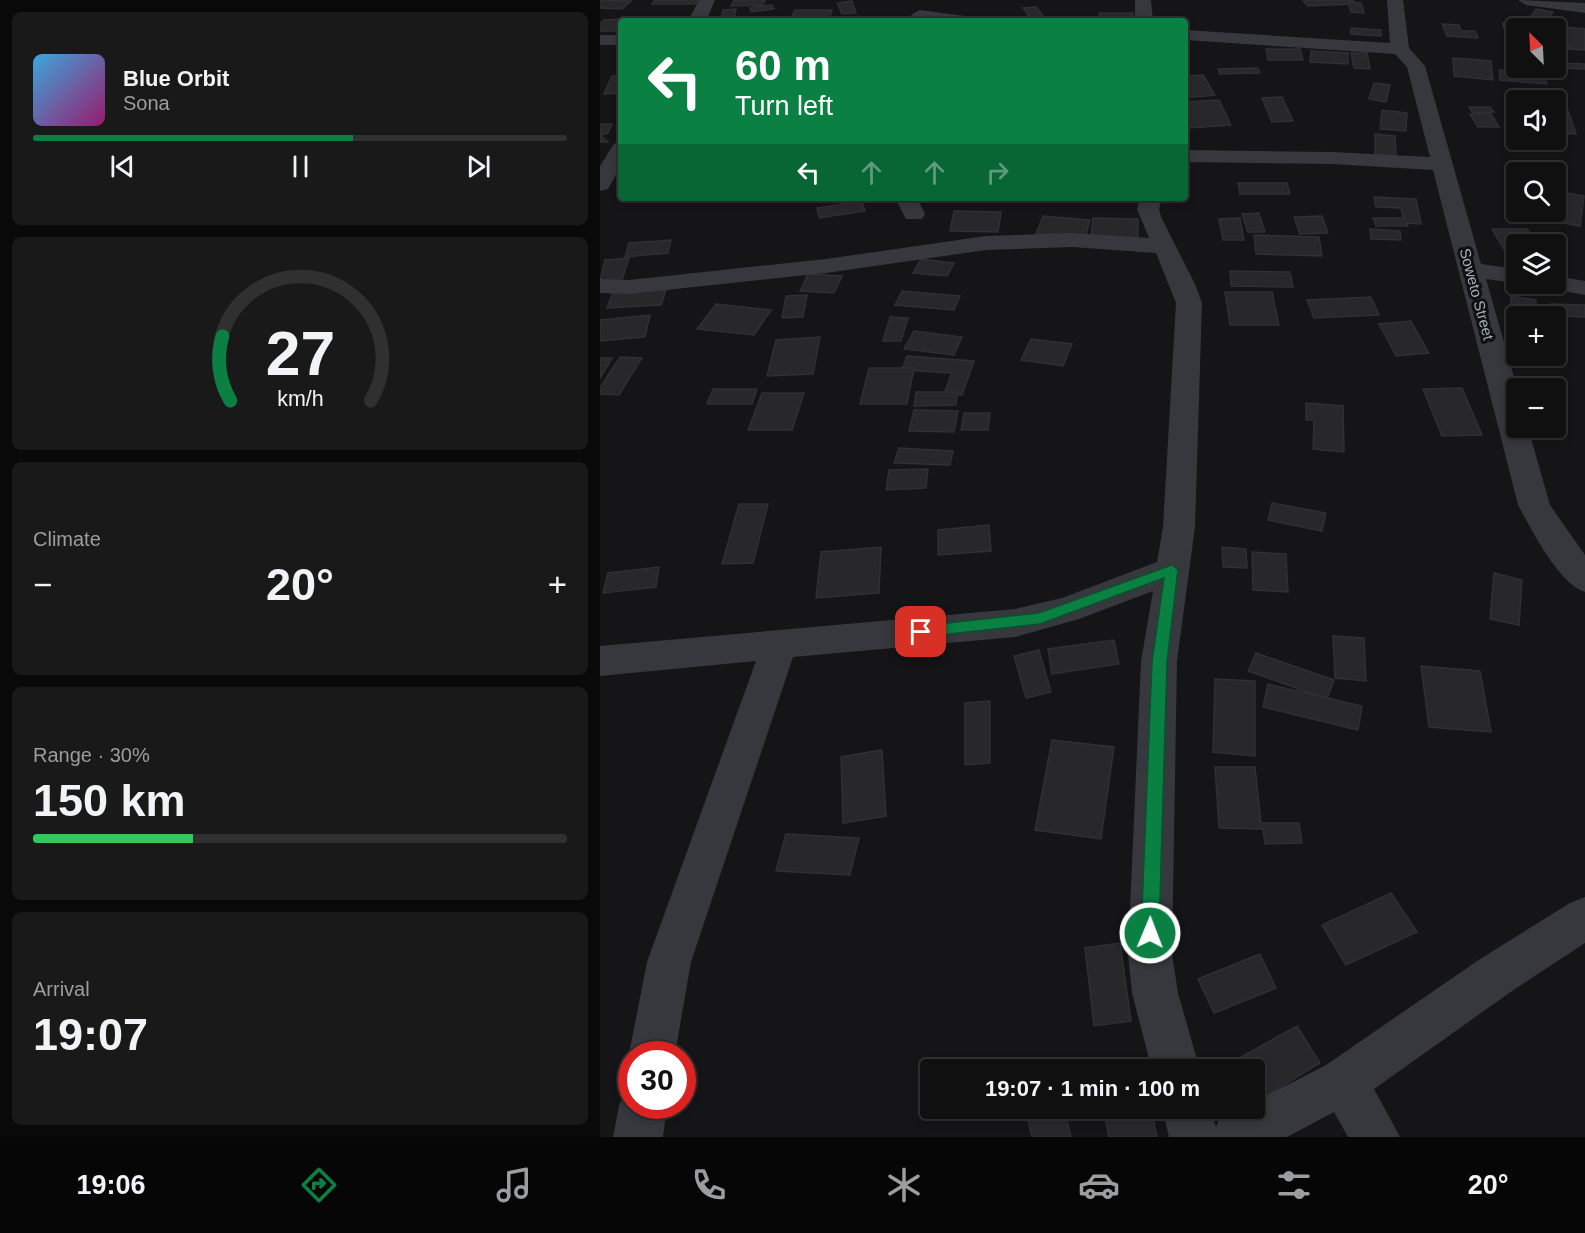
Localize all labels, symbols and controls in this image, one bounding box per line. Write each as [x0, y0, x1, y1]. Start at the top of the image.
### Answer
north arrow [1506, 18, 1566, 78]
map controls [1506, 18, 1566, 438]
icon: left [636, 42, 714, 120]
text: 60 m [735, 42, 831, 89]
text: Blue Orbit [123, 66, 229, 91]
button: sound [1506, 90, 1566, 150]
text: Turn left [735, 91, 833, 121]
text: Sona [123, 92, 170, 114]
icon: previous [106, 150, 139, 183]
icon: pause [284, 150, 317, 183]
icon: next [462, 150, 495, 183]
icon: left [792, 156, 825, 189]
icon: ahead [855, 156, 888, 189]
icon: ahead [918, 156, 951, 189]
icon: right [981, 156, 1014, 189]
button: search [1506, 162, 1566, 222]
button: layers [1506, 234, 1566, 294]
street label: Soweto Street [1457, 246, 1498, 343]
button: + [1506, 306, 1566, 366]
text: 27 [265, 319, 335, 388]
button: − [1506, 378, 1566, 438]
text: km/h [277, 387, 323, 411]
text: Climate [33, 528, 101, 550]
text: 20° [266, 559, 334, 610]
text: − [33, 566, 52, 603]
text: + [548, 566, 567, 603]
pin [895, 606, 946, 657]
icon: arrive [904, 615, 937, 648]
text: Range · 30% [33, 744, 150, 766]
text: 150 km [33, 775, 186, 826]
position arrow [1118, 901, 1182, 965]
text: Arrival [33, 978, 90, 1000]
text: 19:07 [33, 1009, 148, 1060]
speed limit sign: 30 [618, 1041, 696, 1119]
text: 19:07 · 1 min · 100 m [985, 1076, 1200, 1101]
icon: directions [298, 1164, 340, 1206]
icon: music [493, 1164, 535, 1206]
icon: phone [688, 1164, 730, 1206]
icon: climate [883, 1164, 925, 1206]
icon: car [1078, 1164, 1120, 1206]
icon: filters [1273, 1164, 1315, 1206]
text: 19:06 [76, 1170, 146, 1200]
text: 20° [1468, 1170, 1508, 1200]

